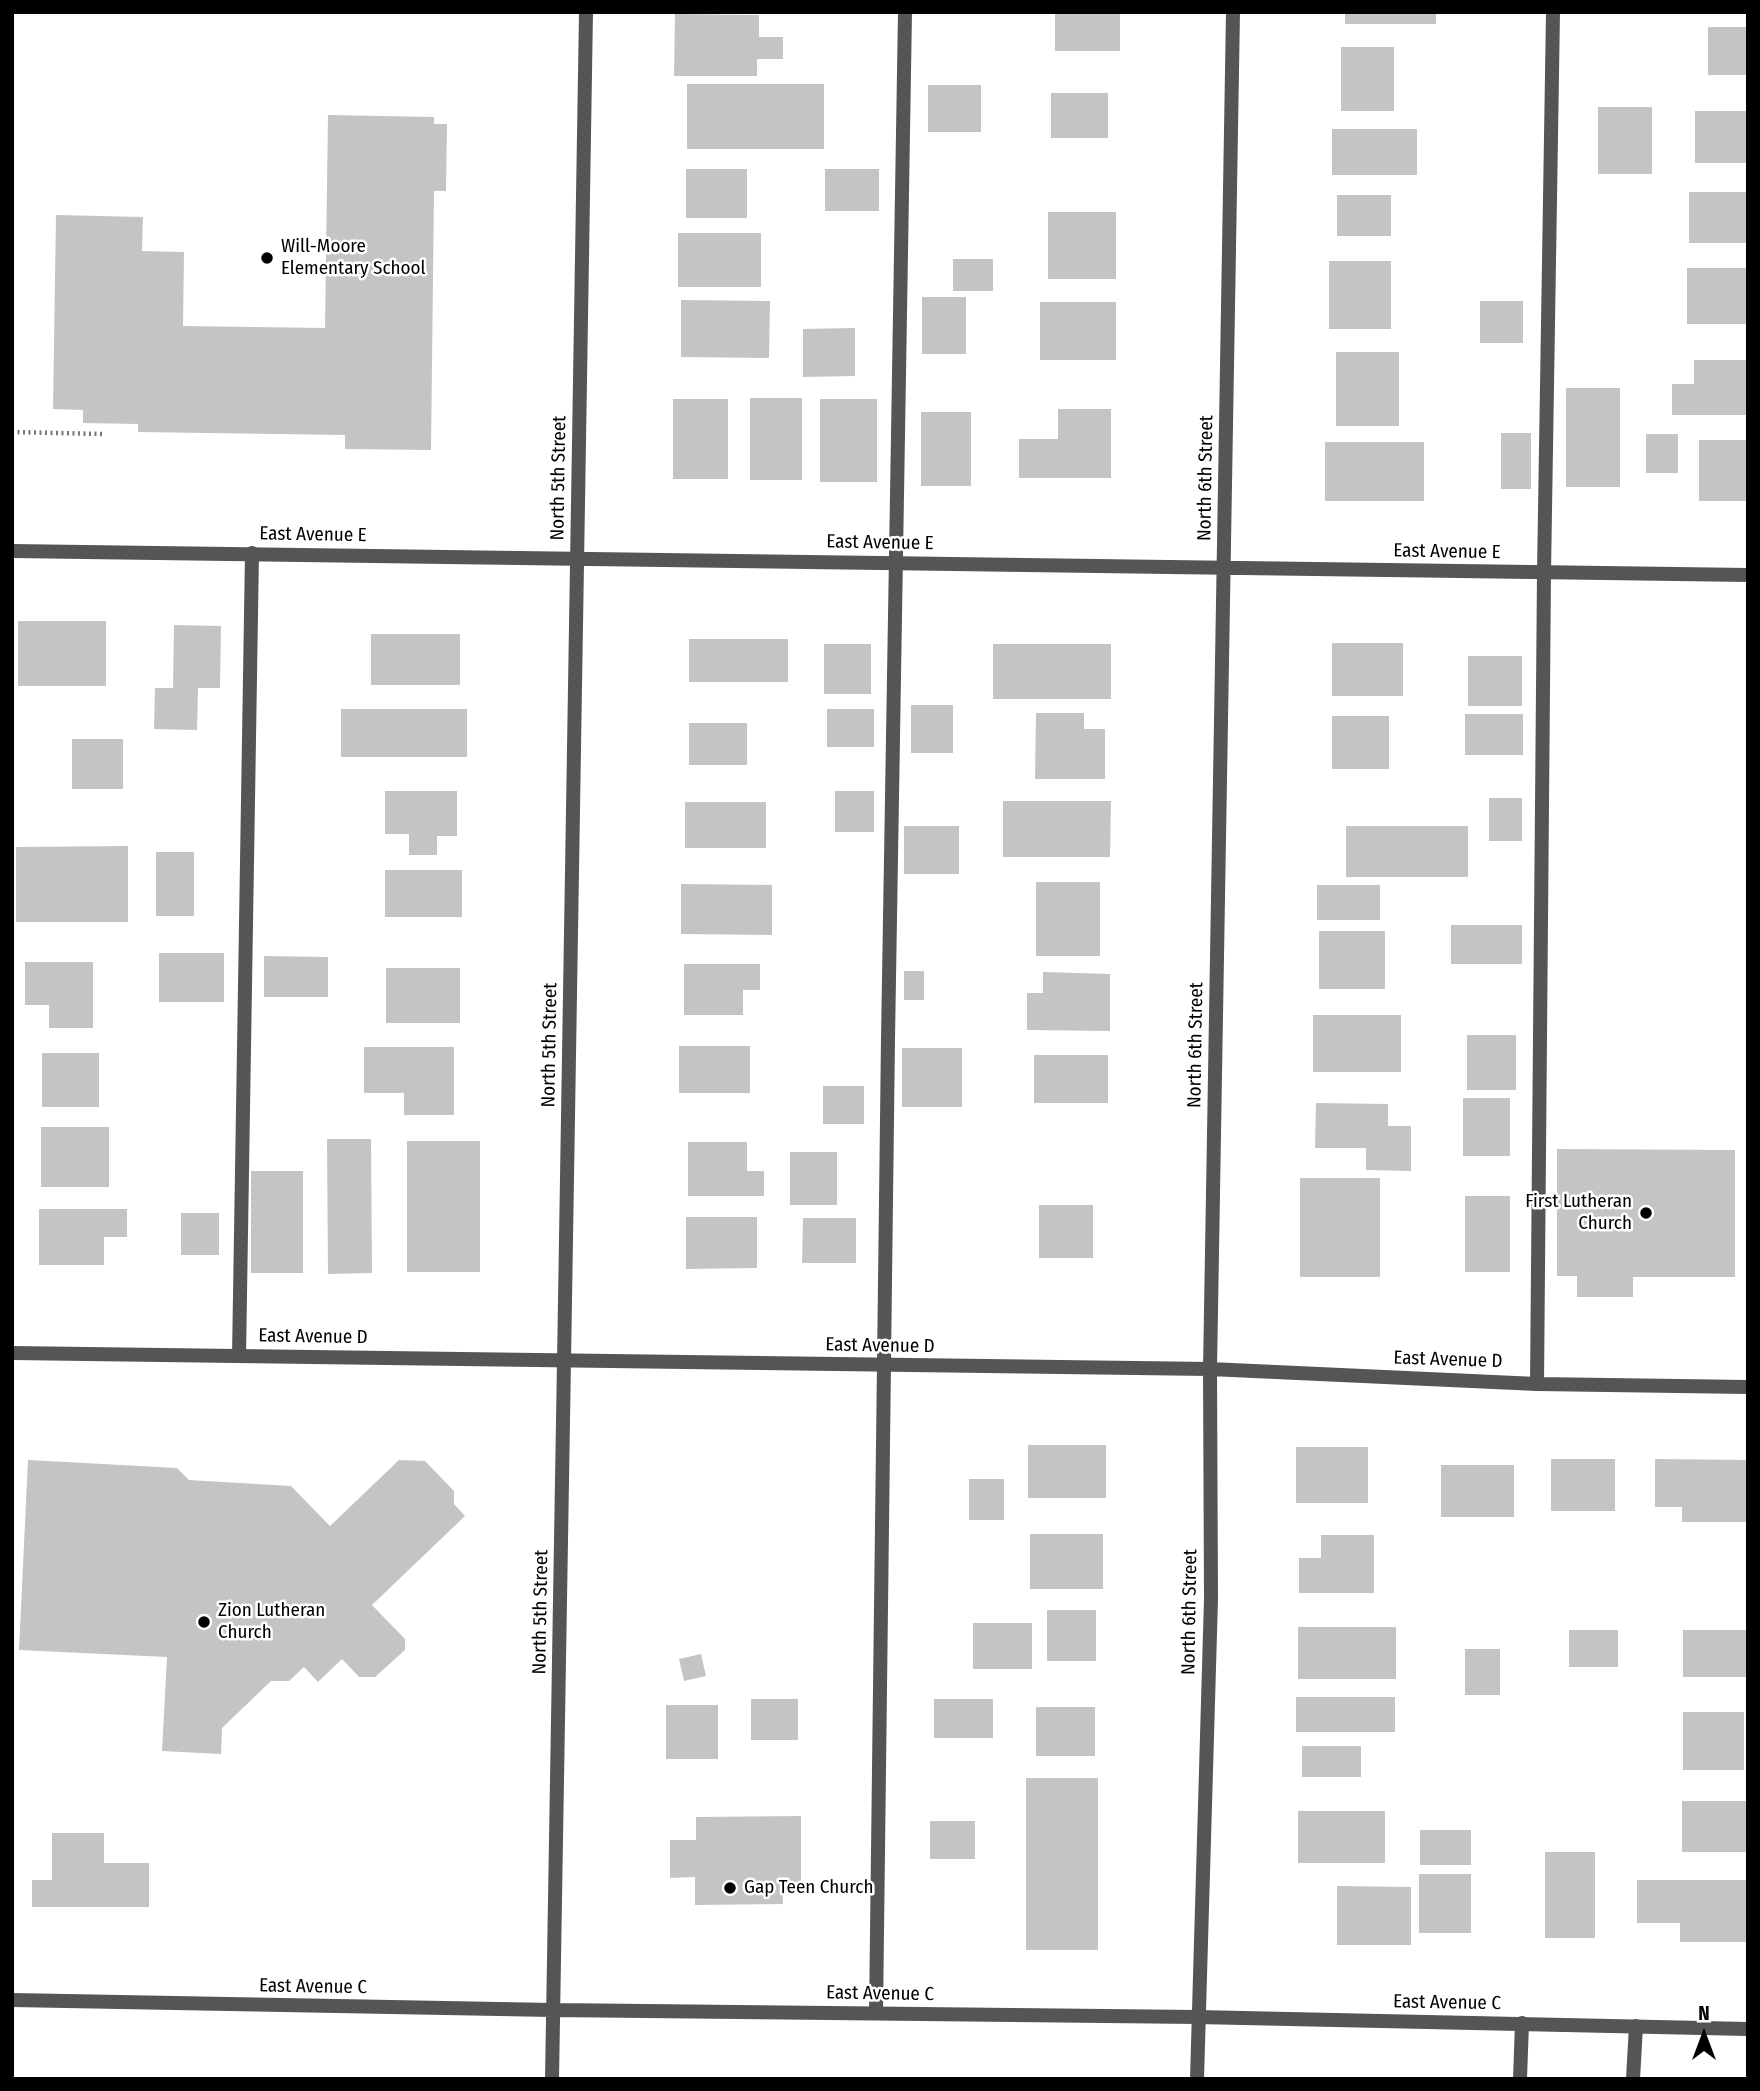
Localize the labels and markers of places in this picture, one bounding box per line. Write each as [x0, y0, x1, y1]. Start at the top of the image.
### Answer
place label: Will-Moore Elementary School [281, 236, 426, 280]
marker: Will-Moore Elementary School [259, 250, 275, 266]
place label: First Lutheran Church [1525, 1191, 1632, 1235]
marker: First Lutheran Church [1638, 1205, 1654, 1221]
place label: Zion Lutheran Church [218, 1600, 325, 1644]
marker: Zion Lutheran Church [196, 1614, 212, 1630]
place label: Gap Teen Church [744, 1877, 873, 1899]
marker: Gap Teen Church [722, 1880, 738, 1896]

